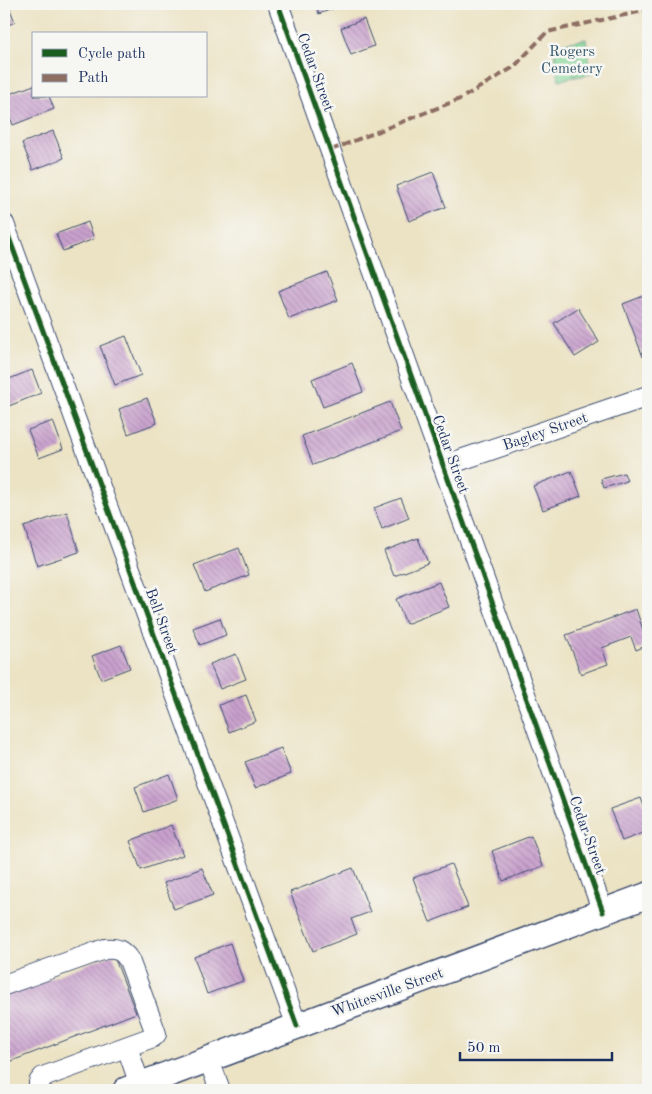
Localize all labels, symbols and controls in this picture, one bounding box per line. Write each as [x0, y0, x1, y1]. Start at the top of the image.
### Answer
street label: Cedar Street [293, 31, 336, 114]
legend [32, 32, 208, 98]
park label: Rogers Cemetery [541, 45, 603, 77]
text: Cycle path [78, 47, 146, 62]
text: Path [78, 71, 108, 86]
street label: Bagley Street [501, 411, 590, 454]
street label: Cedar Street [428, 413, 471, 496]
street label: Bell Street [142, 586, 179, 657]
street label: Cedar Street [565, 794, 608, 877]
street label: Whitesville Street [330, 966, 445, 1021]
scale bar [460, 1029, 612, 1061]
text: 50 m [467, 1041, 501, 1056]

